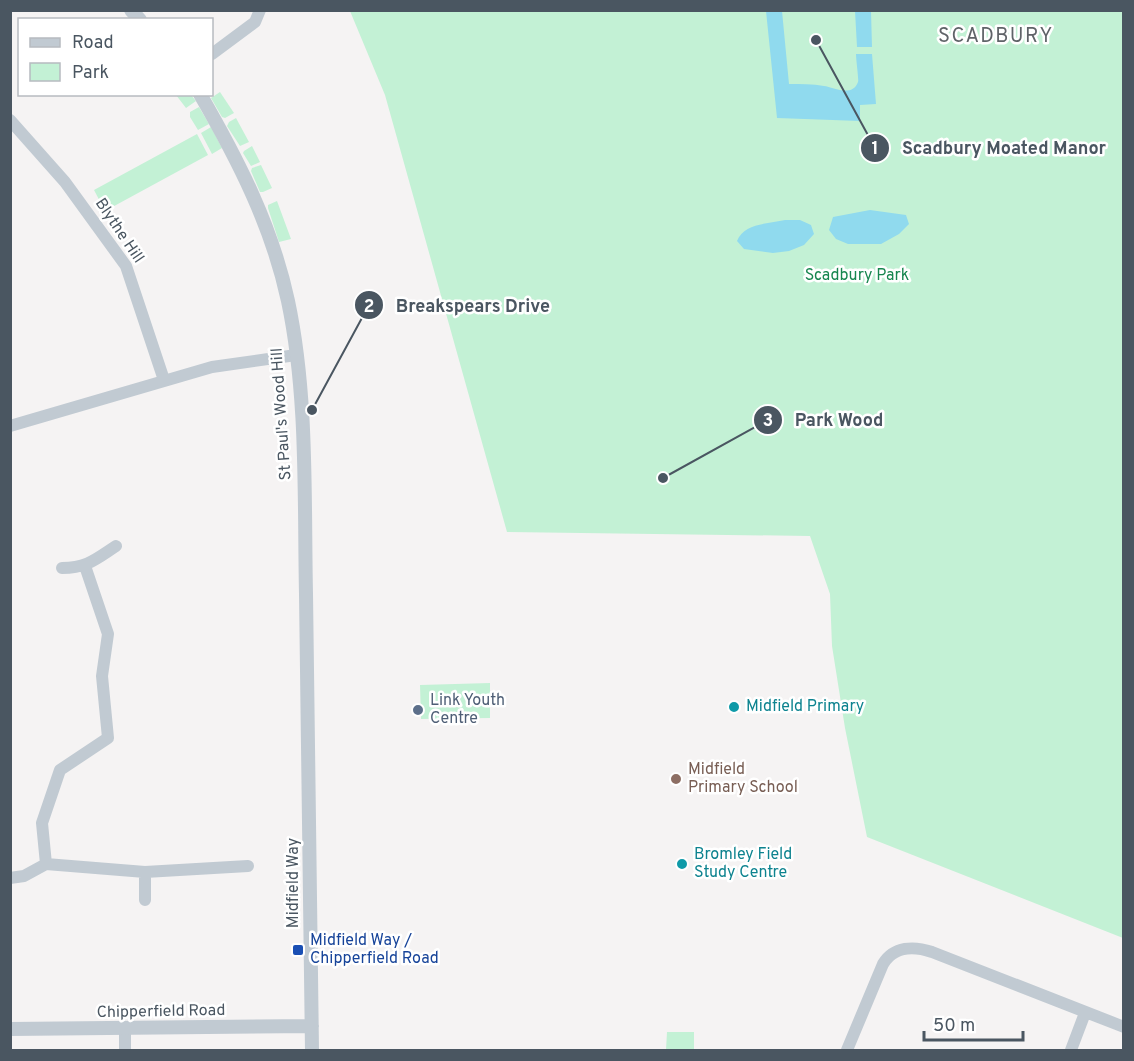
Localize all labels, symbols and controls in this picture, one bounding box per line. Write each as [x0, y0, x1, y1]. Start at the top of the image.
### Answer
legend [18, 18, 213, 96]
district label: SCADBURY [938, 24, 1054, 50]
text: Road [72, 32, 114, 55]
text: Park [72, 62, 109, 85]
callout: Scadbury Moated Manor [860, 130, 1118, 166]
text: 1 [871, 138, 879, 161]
text: Scadbury Moated Manor [902, 138, 1107, 161]
street label: Blythe Hill [90, 195, 148, 267]
park label: Scadbury Park [805, 266, 909, 286]
callout: Breakspears Drive [354, 287, 562, 323]
text: 2 [363, 296, 375, 319]
text: Breakspears Drive [396, 296, 550, 319]
street label: St Paul's Wood Hill [267, 347, 297, 481]
callout: Park Wood [753, 402, 896, 438]
text: 3 [763, 410, 773, 433]
text: Park Wood [795, 410, 883, 433]
place label: Link Youth Centre [430, 691, 505, 729]
place label: Midfield Primary [746, 697, 864, 717]
marker: Midfield Primary [727, 700, 741, 714]
marker: Link Youth Centre [411, 703, 425, 717]
place label: Midfield Primary School [688, 760, 798, 798]
marker: Midfield Primary School [669, 772, 683, 786]
street label: Midfield Way [284, 838, 304, 928]
place label: Bromley Field Study Centre [694, 845, 792, 883]
marker: Bromley Field Study Centre [675, 857, 689, 871]
place label: Midfield Way / Chipperfield Road [310, 931, 439, 969]
marker: Midfield Way / Chipperfield Road [291, 943, 305, 957]
street label: Chipperfield Road [96, 1001, 226, 1023]
scale bar [924, 1004, 1023, 1042]
text: 50 m [933, 1015, 975, 1038]

